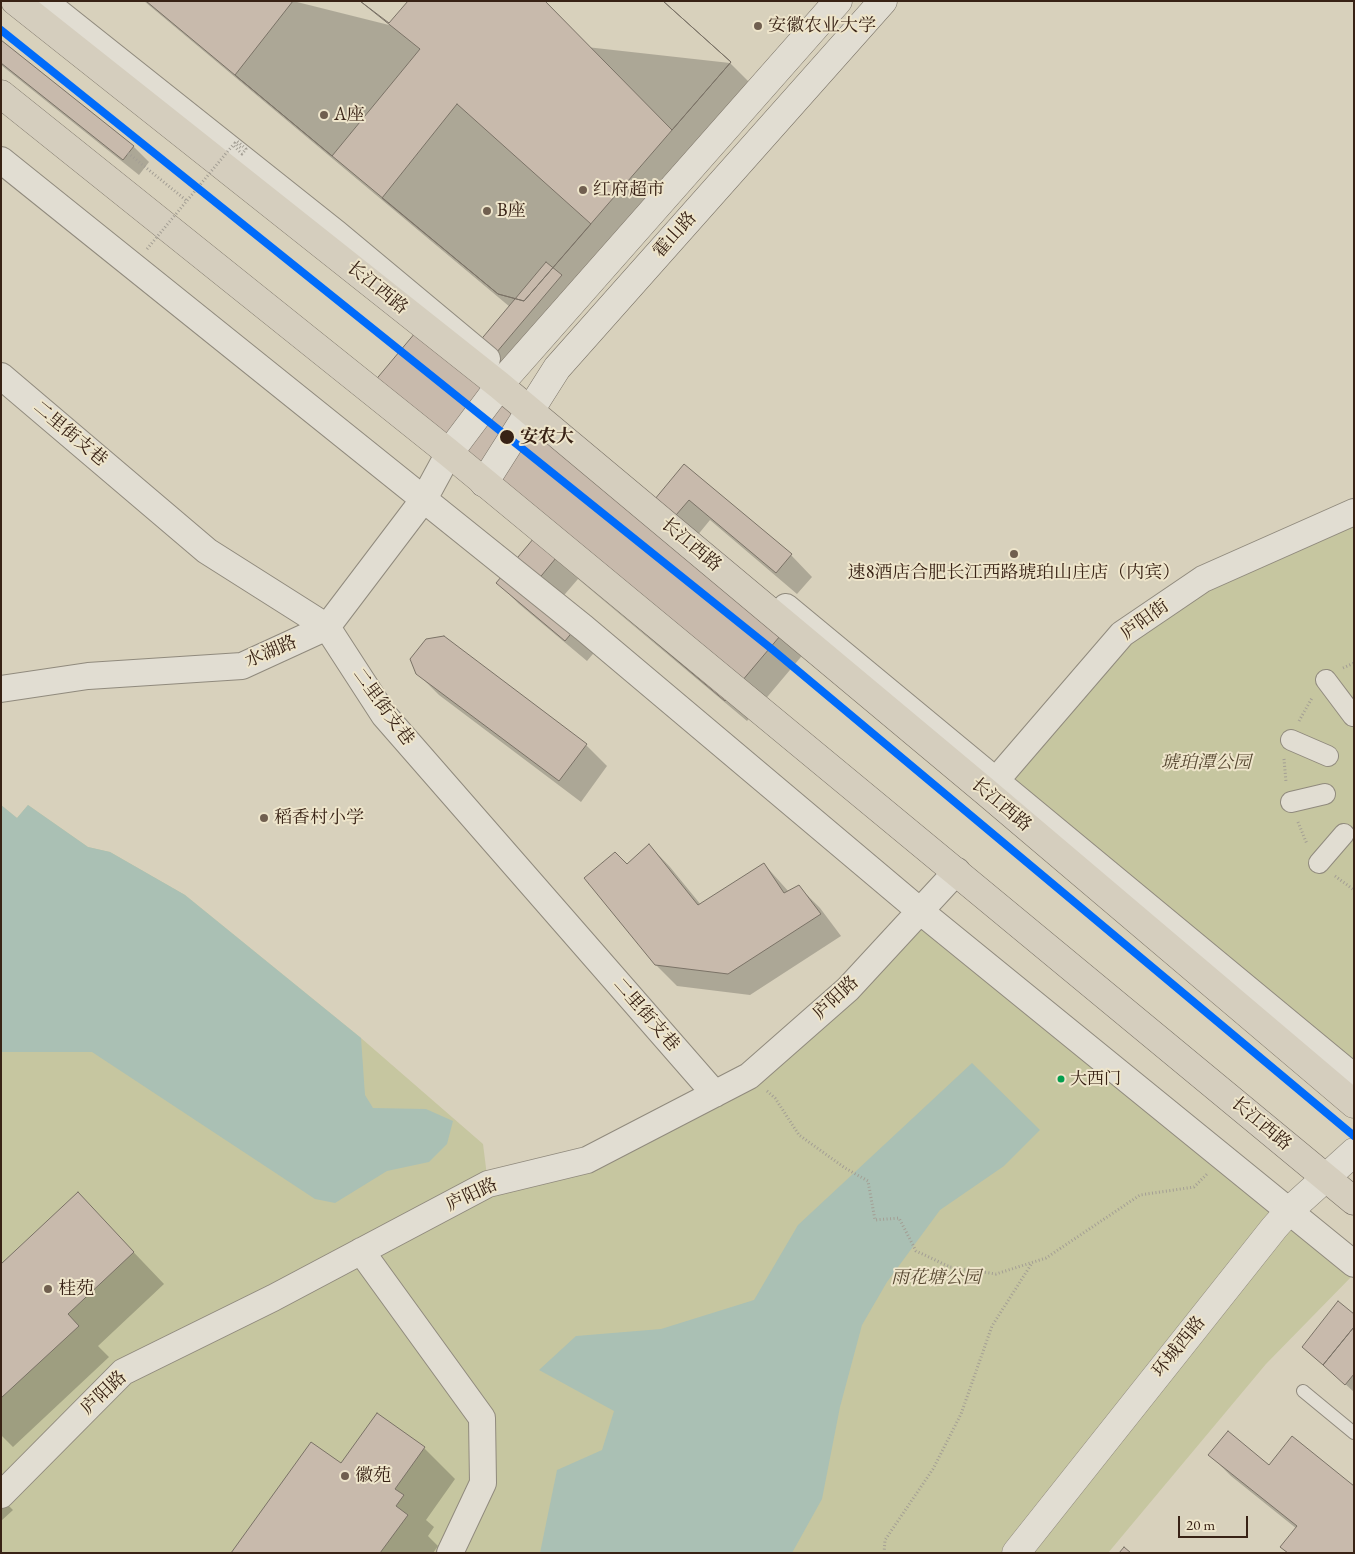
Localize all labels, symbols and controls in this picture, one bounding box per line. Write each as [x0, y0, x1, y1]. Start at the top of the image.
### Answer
place label: 安徽农业大学 [768, 15, 876, 37]
marker: 安徽农业大学 [752, 20, 764, 32]
place label: A座 [334, 104, 364, 126]
marker: A座 [318, 109, 330, 121]
place label: 红府超市 [593, 179, 665, 201]
marker: 红府超市 [577, 184, 589, 196]
place label: B座 [497, 200, 526, 222]
marker: B座 [481, 205, 493, 217]
street label: 霍山路 [649, 208, 701, 262]
street label: 长江西路 [342, 257, 412, 319]
street label: 二里街支巷 [29, 397, 111, 471]
place label: 安农大 [520, 426, 574, 448]
marker: 安农大 [498, 428, 516, 446]
street label: 长江西路 [656, 514, 726, 576]
marker: 速8酒店合肥长江西路琥珀山庄店（内宾） [1008, 548, 1020, 560]
place label: 速8酒店合肥长江西路琥珀山庄店（内宾） [848, 562, 1180, 584]
street label: 庐阳街 [1117, 595, 1173, 645]
street label: 水湖路 [242, 632, 300, 672]
street label: 二里街支巷 [348, 664, 418, 750]
park label: 琥珀潭公园 [1161, 752, 1251, 774]
street label: 长江西路 [966, 774, 1036, 836]
place label: 稻香村小学 [274, 807, 364, 829]
marker: 稻香村小学 [258, 812, 270, 824]
street label: 庐阳路 [809, 972, 863, 1024]
street label: 二里街支巷 [608, 974, 684, 1056]
place label: 大西门 [1070, 1069, 1121, 1089]
marker: 大西门 [1056, 1074, 1066, 1084]
street label: 长江西路 [1226, 1093, 1296, 1155]
street label: 庐阳路 [443, 1174, 501, 1216]
park label: 雨花塘公园 [891, 1267, 981, 1289]
place label: 桂苑 [58, 1278, 94, 1300]
marker: 桂苑 [42, 1283, 54, 1295]
street label: 环城西路 [1148, 1312, 1210, 1382]
street label: 庐阳路 [77, 1367, 131, 1419]
place label: 徽苑 [355, 1465, 391, 1487]
marker: 徽苑 [339, 1470, 351, 1482]
scale bar [1180, 1506, 1250, 1538]
text: 20 m [1186, 1515, 1215, 1534]

